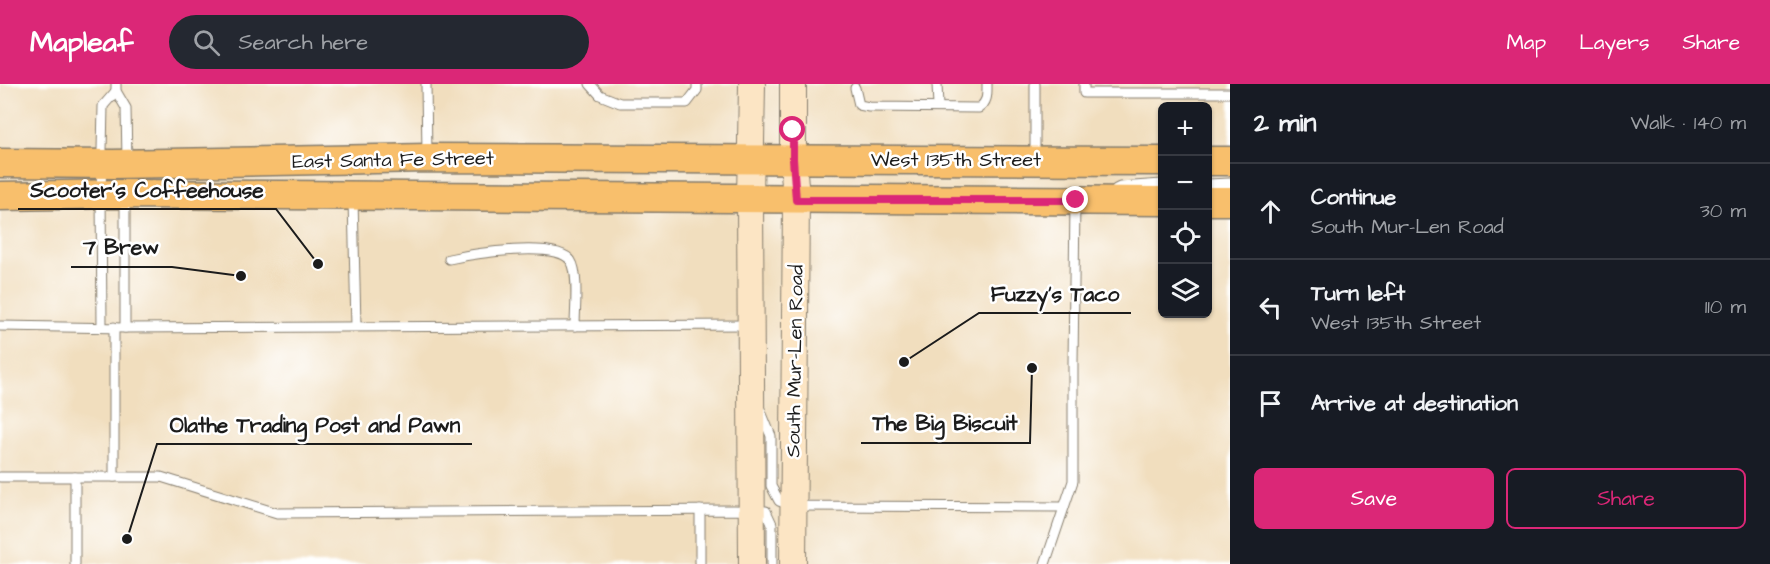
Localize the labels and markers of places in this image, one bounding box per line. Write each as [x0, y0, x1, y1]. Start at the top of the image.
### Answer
callout: Scooter's Coffeehouse [18, 170, 276, 209]
callout: 7 Brew [71, 228, 172, 267]
callout: Fuzzy's Taco [979, 274, 1131, 313]
callout: The Big Biscuit [861, 404, 1030, 443]
callout: Olathe Trading Post and Pawn [157, 405, 472, 444]

